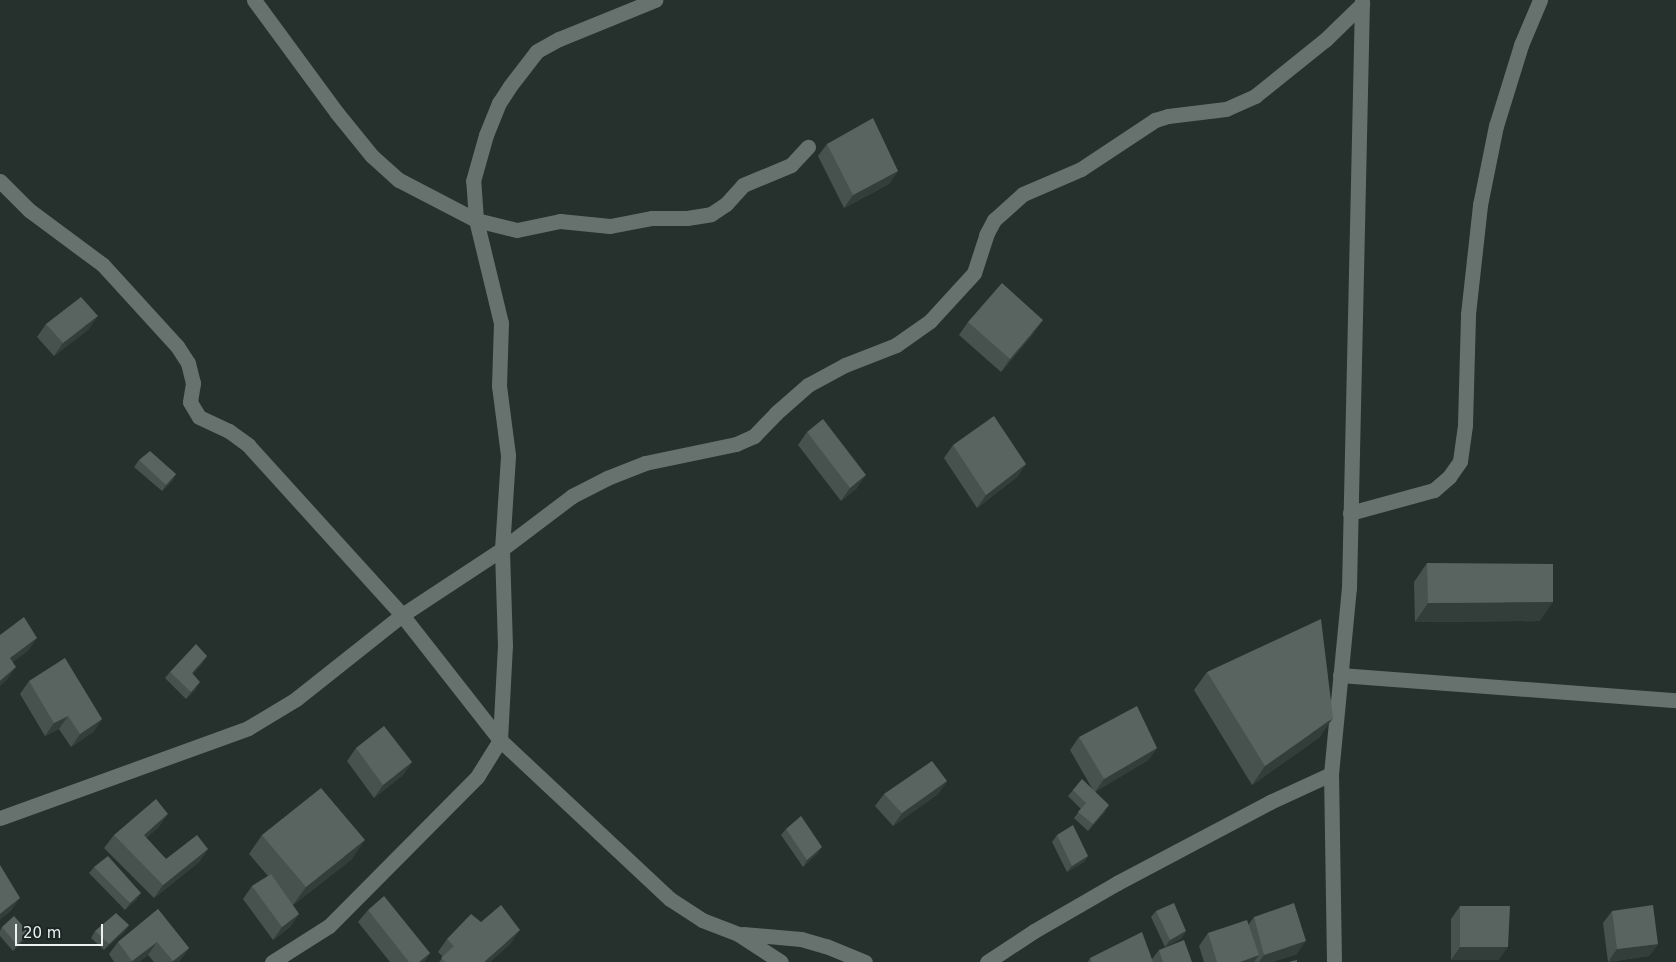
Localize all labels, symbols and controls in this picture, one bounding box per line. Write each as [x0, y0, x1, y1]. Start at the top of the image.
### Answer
scale bar [18, 914, 105, 946]
text: 20 m [23, 924, 61, 942]

